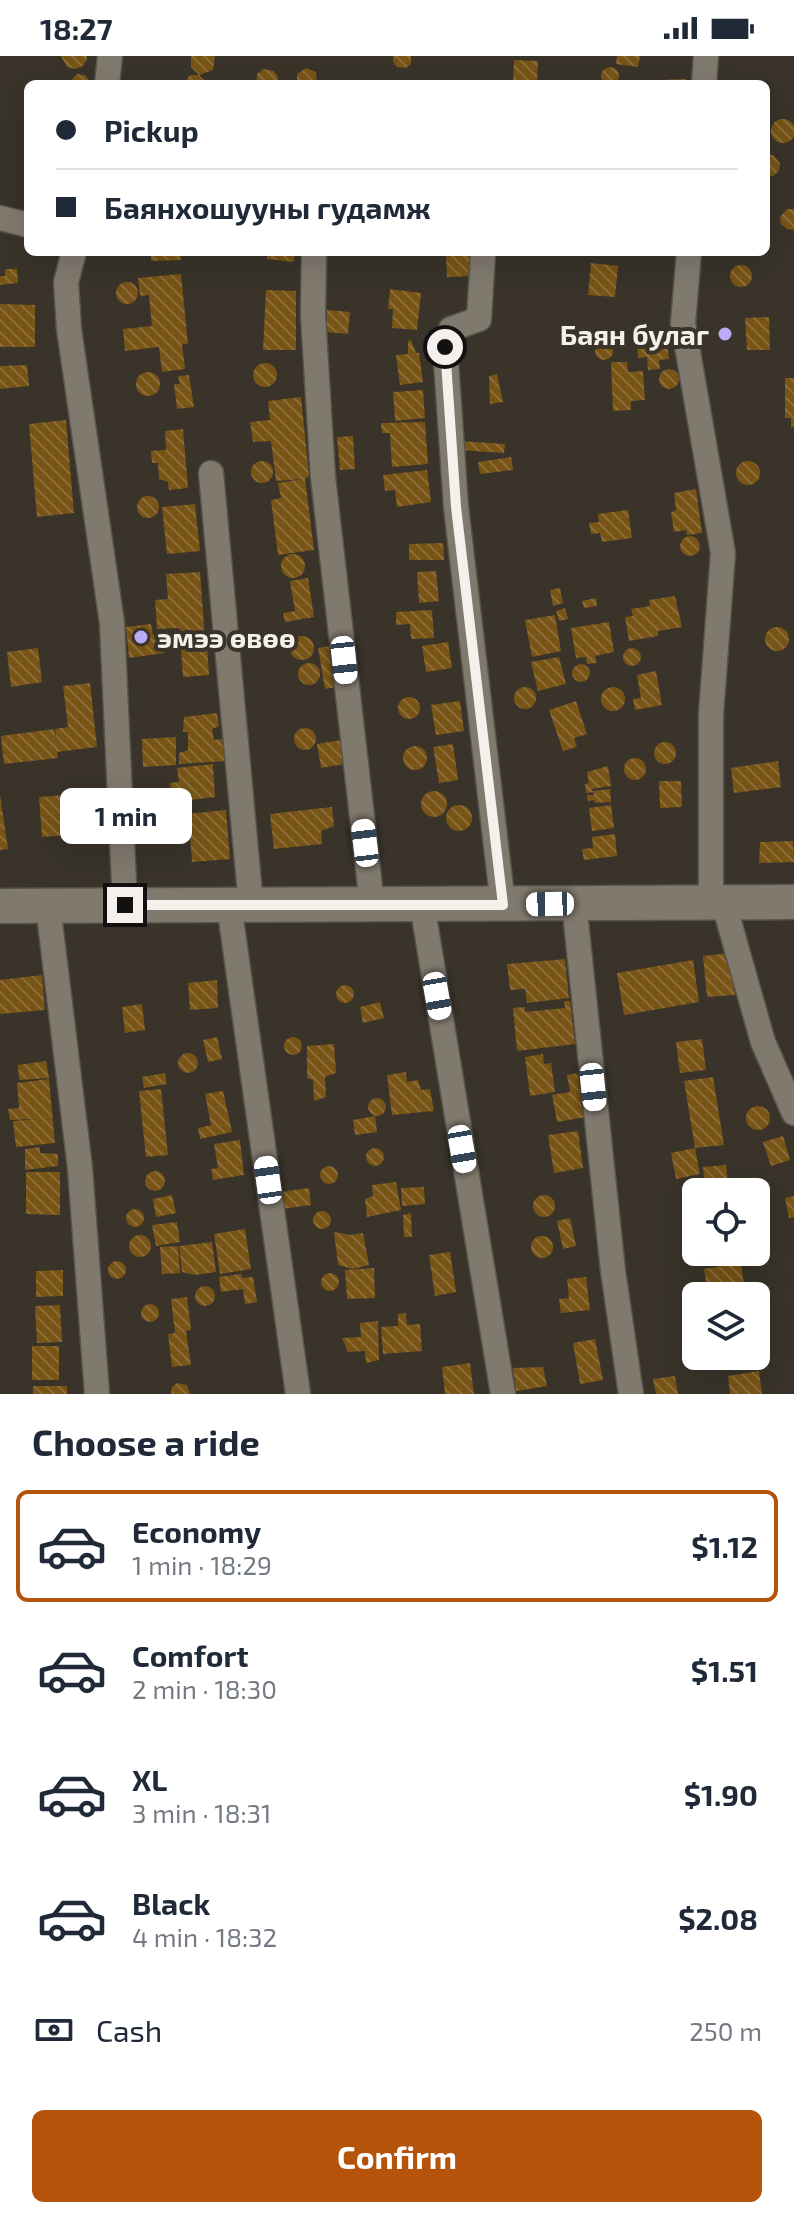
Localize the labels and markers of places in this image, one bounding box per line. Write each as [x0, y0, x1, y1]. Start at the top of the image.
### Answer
place label: Баян булаг [560, 317, 709, 351]
marker: Баян булаг [716, 325, 734, 343]
place label: эмээ өвөө [157, 620, 295, 654]
marker: эмээ өвөө [132, 628, 150, 646]

